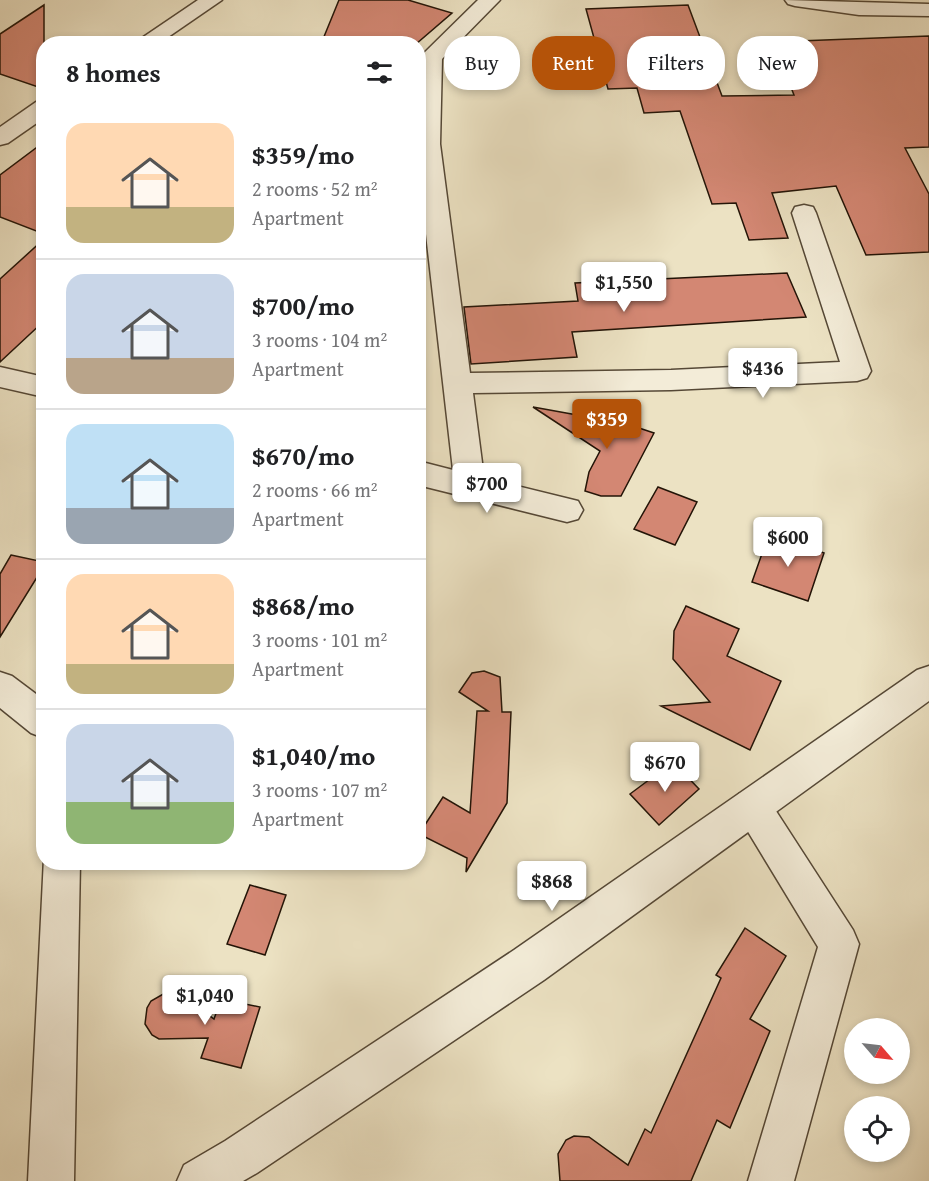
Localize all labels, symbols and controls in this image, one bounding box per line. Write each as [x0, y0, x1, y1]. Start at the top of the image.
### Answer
chip: Buy [444, 36, 520, 90]
chip: Rent [532, 36, 615, 90]
chip: Filters [627, 36, 725, 90]
chip: New [737, 36, 818, 90]
text: 8 homes [66, 53, 161, 92]
icon: filters [363, 56, 396, 89]
text: $359/mo [252, 135, 354, 174]
icon: home [114, 147, 186, 219]
text: 2 rooms · 52 m² [252, 174, 378, 203]
text: Apartment [252, 203, 344, 232]
pin: $1,550 [575, 262, 673, 313]
text: $1,550 [595, 267, 653, 296]
text: $700/mo [252, 286, 354, 325]
icon: home [114, 298, 186, 370]
text: 3 rooms · 104 m² [252, 325, 387, 354]
pin: $436 [727, 348, 799, 399]
text: $436 [742, 353, 784, 382]
text: Apartment [252, 354, 344, 383]
pin: $359 [571, 399, 643, 450]
text: $359 [586, 404, 628, 433]
text: $670/mo [252, 436, 354, 475]
icon: home [114, 448, 186, 520]
pin: $700 [451, 463, 523, 514]
text: $700 [466, 468, 508, 497]
text: 2 rooms · 66 m² [252, 475, 378, 504]
text: Apartment [252, 504, 344, 533]
pin: $600 [752, 517, 824, 568]
text: $600 [767, 522, 809, 551]
text: $868/mo [252, 586, 354, 625]
icon: home [114, 598, 186, 670]
text: 3 rooms · 101 m² [252, 625, 387, 654]
text: Apartment [252, 654, 344, 683]
text: $1,040/mo [252, 736, 375, 775]
pin: $670 [629, 742, 701, 793]
text: $670 [644, 747, 686, 776]
icon: home [114, 748, 186, 820]
text: 3 rooms · 107 m² [252, 775, 387, 804]
text: Apartment [252, 804, 344, 833]
pin: $868 [516, 861, 588, 912]
text: $868 [531, 866, 573, 895]
pin: $1,040 [156, 975, 254, 1026]
text: $1,040 [176, 980, 234, 1009]
north arrow [844, 1018, 910, 1084]
map controls [844, 1018, 910, 1162]
button: locate [844, 1096, 910, 1162]

